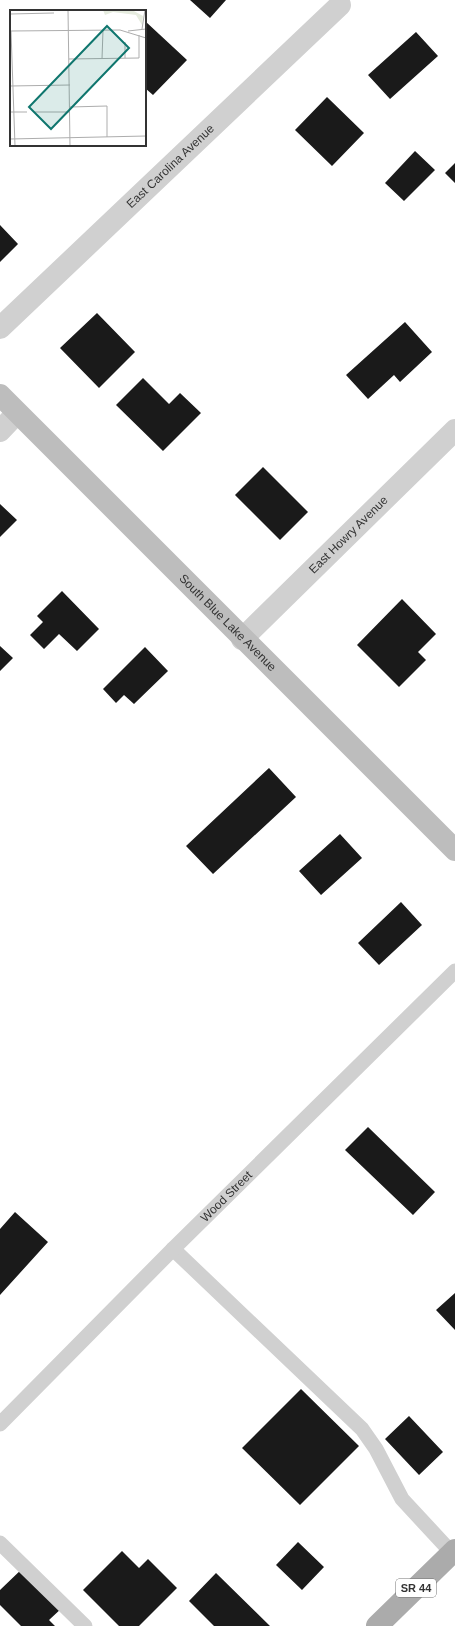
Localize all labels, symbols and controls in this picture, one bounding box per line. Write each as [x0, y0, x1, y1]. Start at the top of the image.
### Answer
inset map [10, 10, 146, 146]
street label: East Carolina Avenue [124, 121, 217, 211]
street label: East Howry Avenue [306, 493, 391, 576]
street label: South Blue Lake Avenue [176, 571, 279, 674]
street label: Wood Street [198, 1168, 255, 1225]
road number: SR 44 [396, 1579, 436, 1597]

